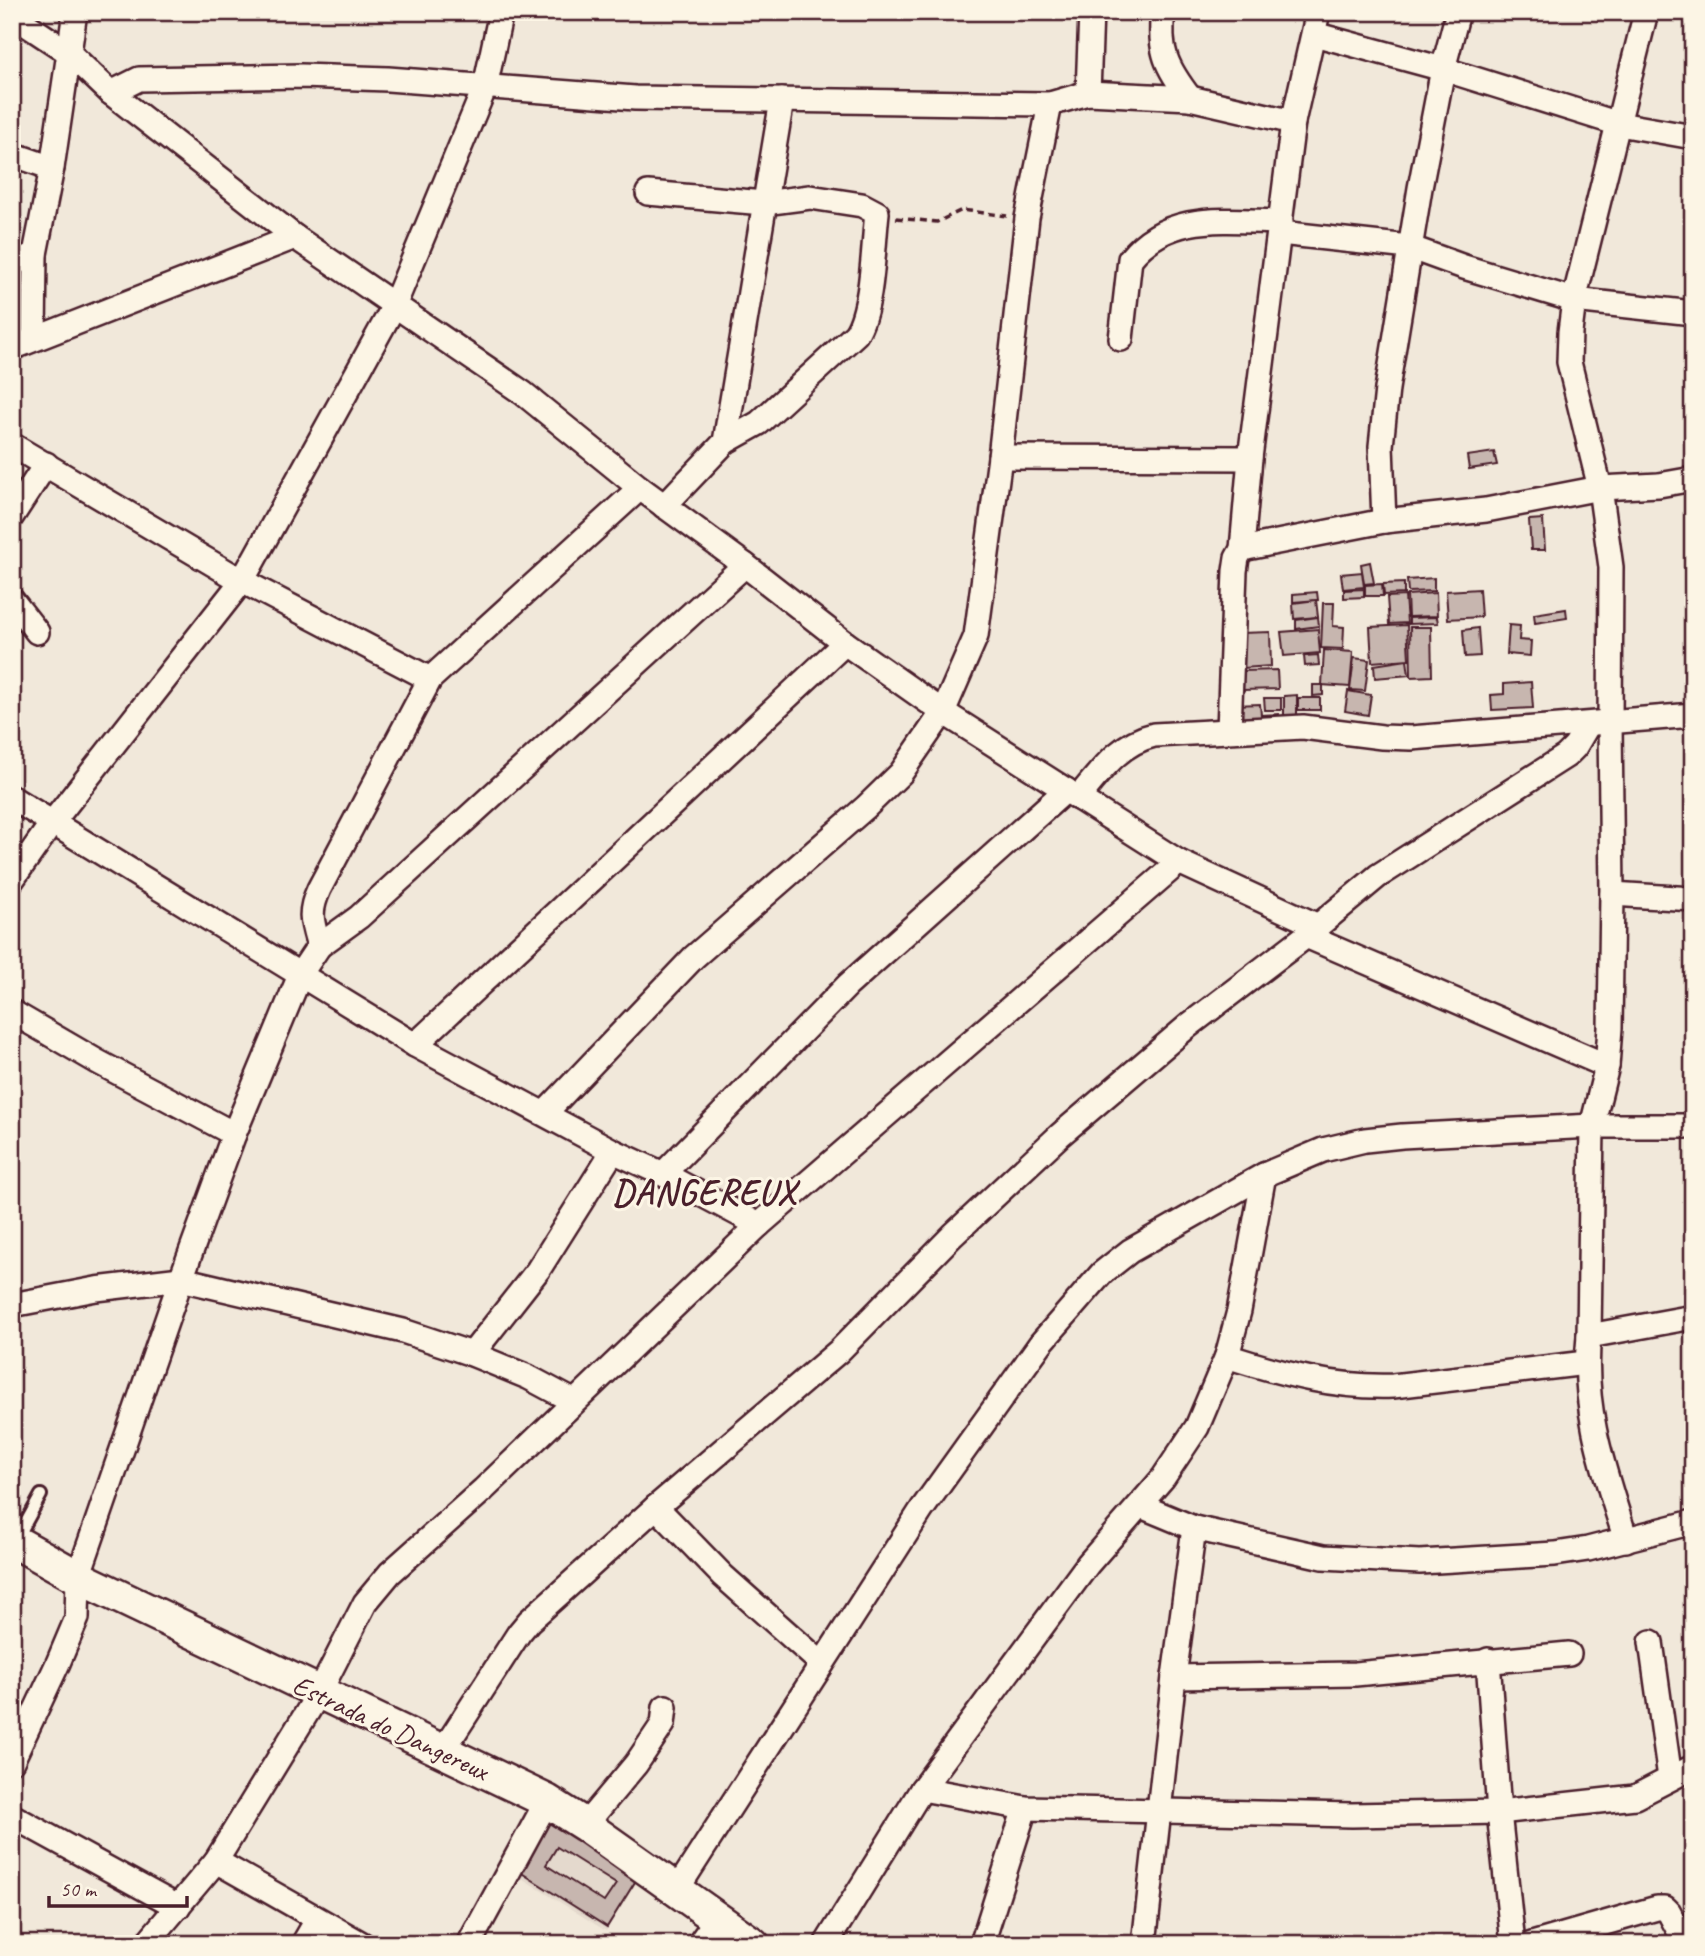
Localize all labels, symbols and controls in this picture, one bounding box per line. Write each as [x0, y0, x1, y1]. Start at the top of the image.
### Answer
district label: DANGEREUX [613, 1170, 801, 1215]
street label: Estrada do Dangereux [287, 1667, 496, 1789]
scale bar [49, 1865, 187, 1909]
text: 50 m [60, 1876, 98, 1902]

